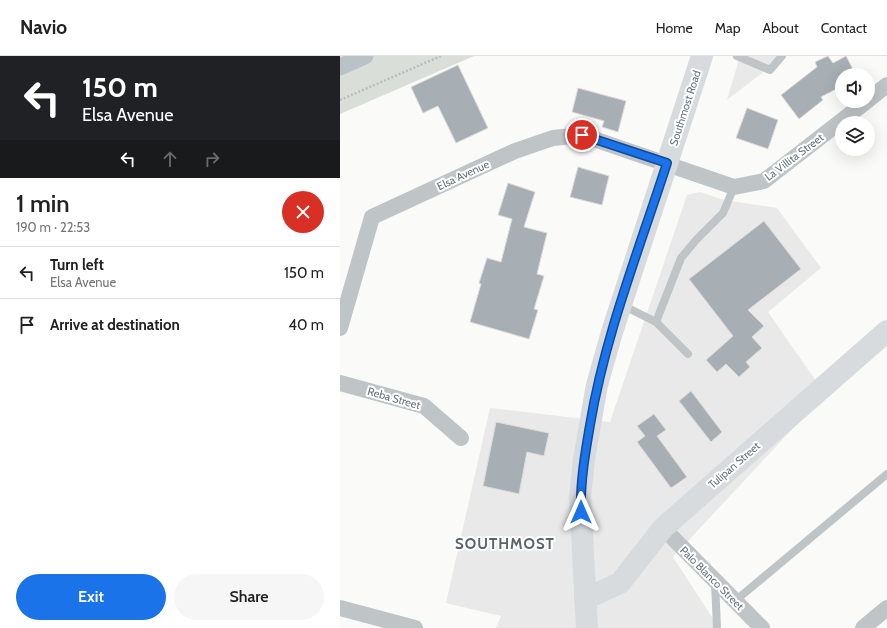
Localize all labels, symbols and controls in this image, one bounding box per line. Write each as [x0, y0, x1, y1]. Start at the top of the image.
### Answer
text: Navio [20, 16, 67, 39]
text: Home [656, 19, 693, 37]
text: Map [715, 19, 740, 37]
text: About [762, 19, 799, 37]
text: Contact [821, 19, 867, 37]
map controls [835, 68, 875, 156]
button: sound [835, 68, 875, 108]
street label: Southmost Road [666, 69, 704, 147]
text: 150 m [82, 70, 158, 104]
icon: left [16, 72, 68, 124]
text: Elsa Avenue [82, 104, 173, 126]
button: layers [835, 116, 875, 156]
pin [565, 118, 599, 152]
icon: arrive [571, 124, 593, 146]
street label: La Villita Street [762, 130, 826, 184]
icon: left [117, 148, 139, 170]
icon: ahead [159, 148, 181, 170]
icon: right [201, 148, 223, 170]
street label: Elsa Avenue [435, 157, 492, 193]
text: 1 min [16, 189, 70, 218]
button: close [282, 191, 324, 233]
text: 190 m · 22:53 [16, 219, 90, 235]
text: Turn left [50, 256, 104, 274]
icon: left [16, 262, 38, 284]
text: 150 m [284, 264, 324, 282]
text: Elsa Avenue [50, 274, 116, 290]
icon: arrive [16, 314, 38, 336]
text: Arrive at destination [50, 316, 180, 334]
text: 40 m [288, 316, 324, 334]
street label: Reba Street [366, 384, 422, 412]
street label: Tulipan Street [705, 439, 763, 491]
position arrow [560, 491, 602, 533]
district label: SOUTHMOST [455, 535, 555, 553]
street label: Palo Blanco Street [677, 543, 747, 613]
button: Exit [16, 574, 166, 620]
button: Share [174, 574, 324, 620]

